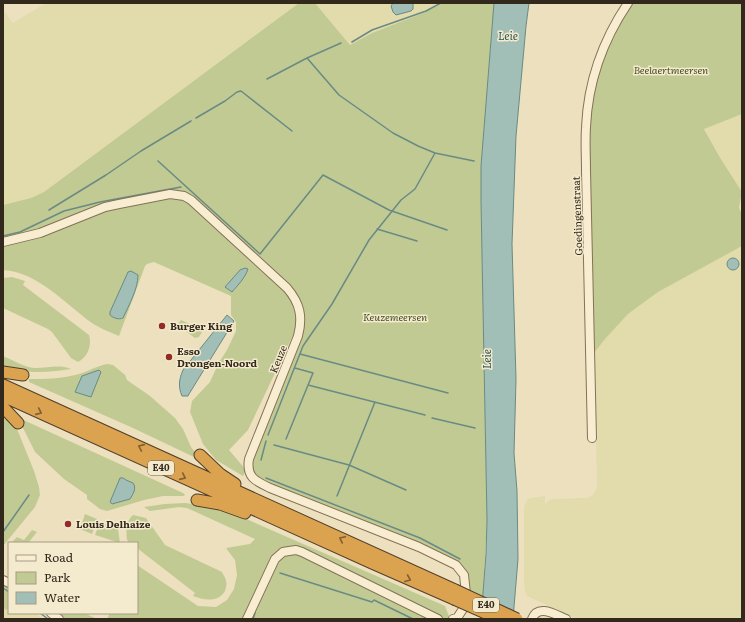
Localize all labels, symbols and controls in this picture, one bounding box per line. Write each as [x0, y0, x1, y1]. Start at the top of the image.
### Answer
water label: Leie [498, 27, 518, 43]
park label: Beelaertmeersen [634, 62, 708, 77]
street label: Goedingenstraat [568, 176, 585, 256]
park label: Keuzemeersen [363, 309, 427, 324]
place label: Burger King [170, 318, 233, 333]
marker: Burger King [157, 321, 167, 331]
place label: Esso Drongen-Noord [177, 343, 258, 370]
street label: Keuze [265, 343, 290, 375]
water label: Leie [478, 349, 494, 369]
marker: Esso Drongen-Noord [164, 352, 174, 362]
one-way arrow [34, 407, 42, 415]
one-way arrow [137, 444, 145, 452]
road number: E40 [148, 461, 174, 475]
one-way arrow [178, 472, 186, 480]
place label: Louis Delhaize [76, 516, 151, 531]
marker: Louis Delhaize [63, 519, 73, 529]
one-way arrow [339, 536, 346, 544]
legend [8, 542, 138, 614]
text: Road [44, 548, 74, 566]
text: Park [44, 568, 71, 586]
one-way arrow [404, 574, 412, 582]
text: Water [44, 588, 80, 606]
road number: E40 [473, 598, 499, 612]

